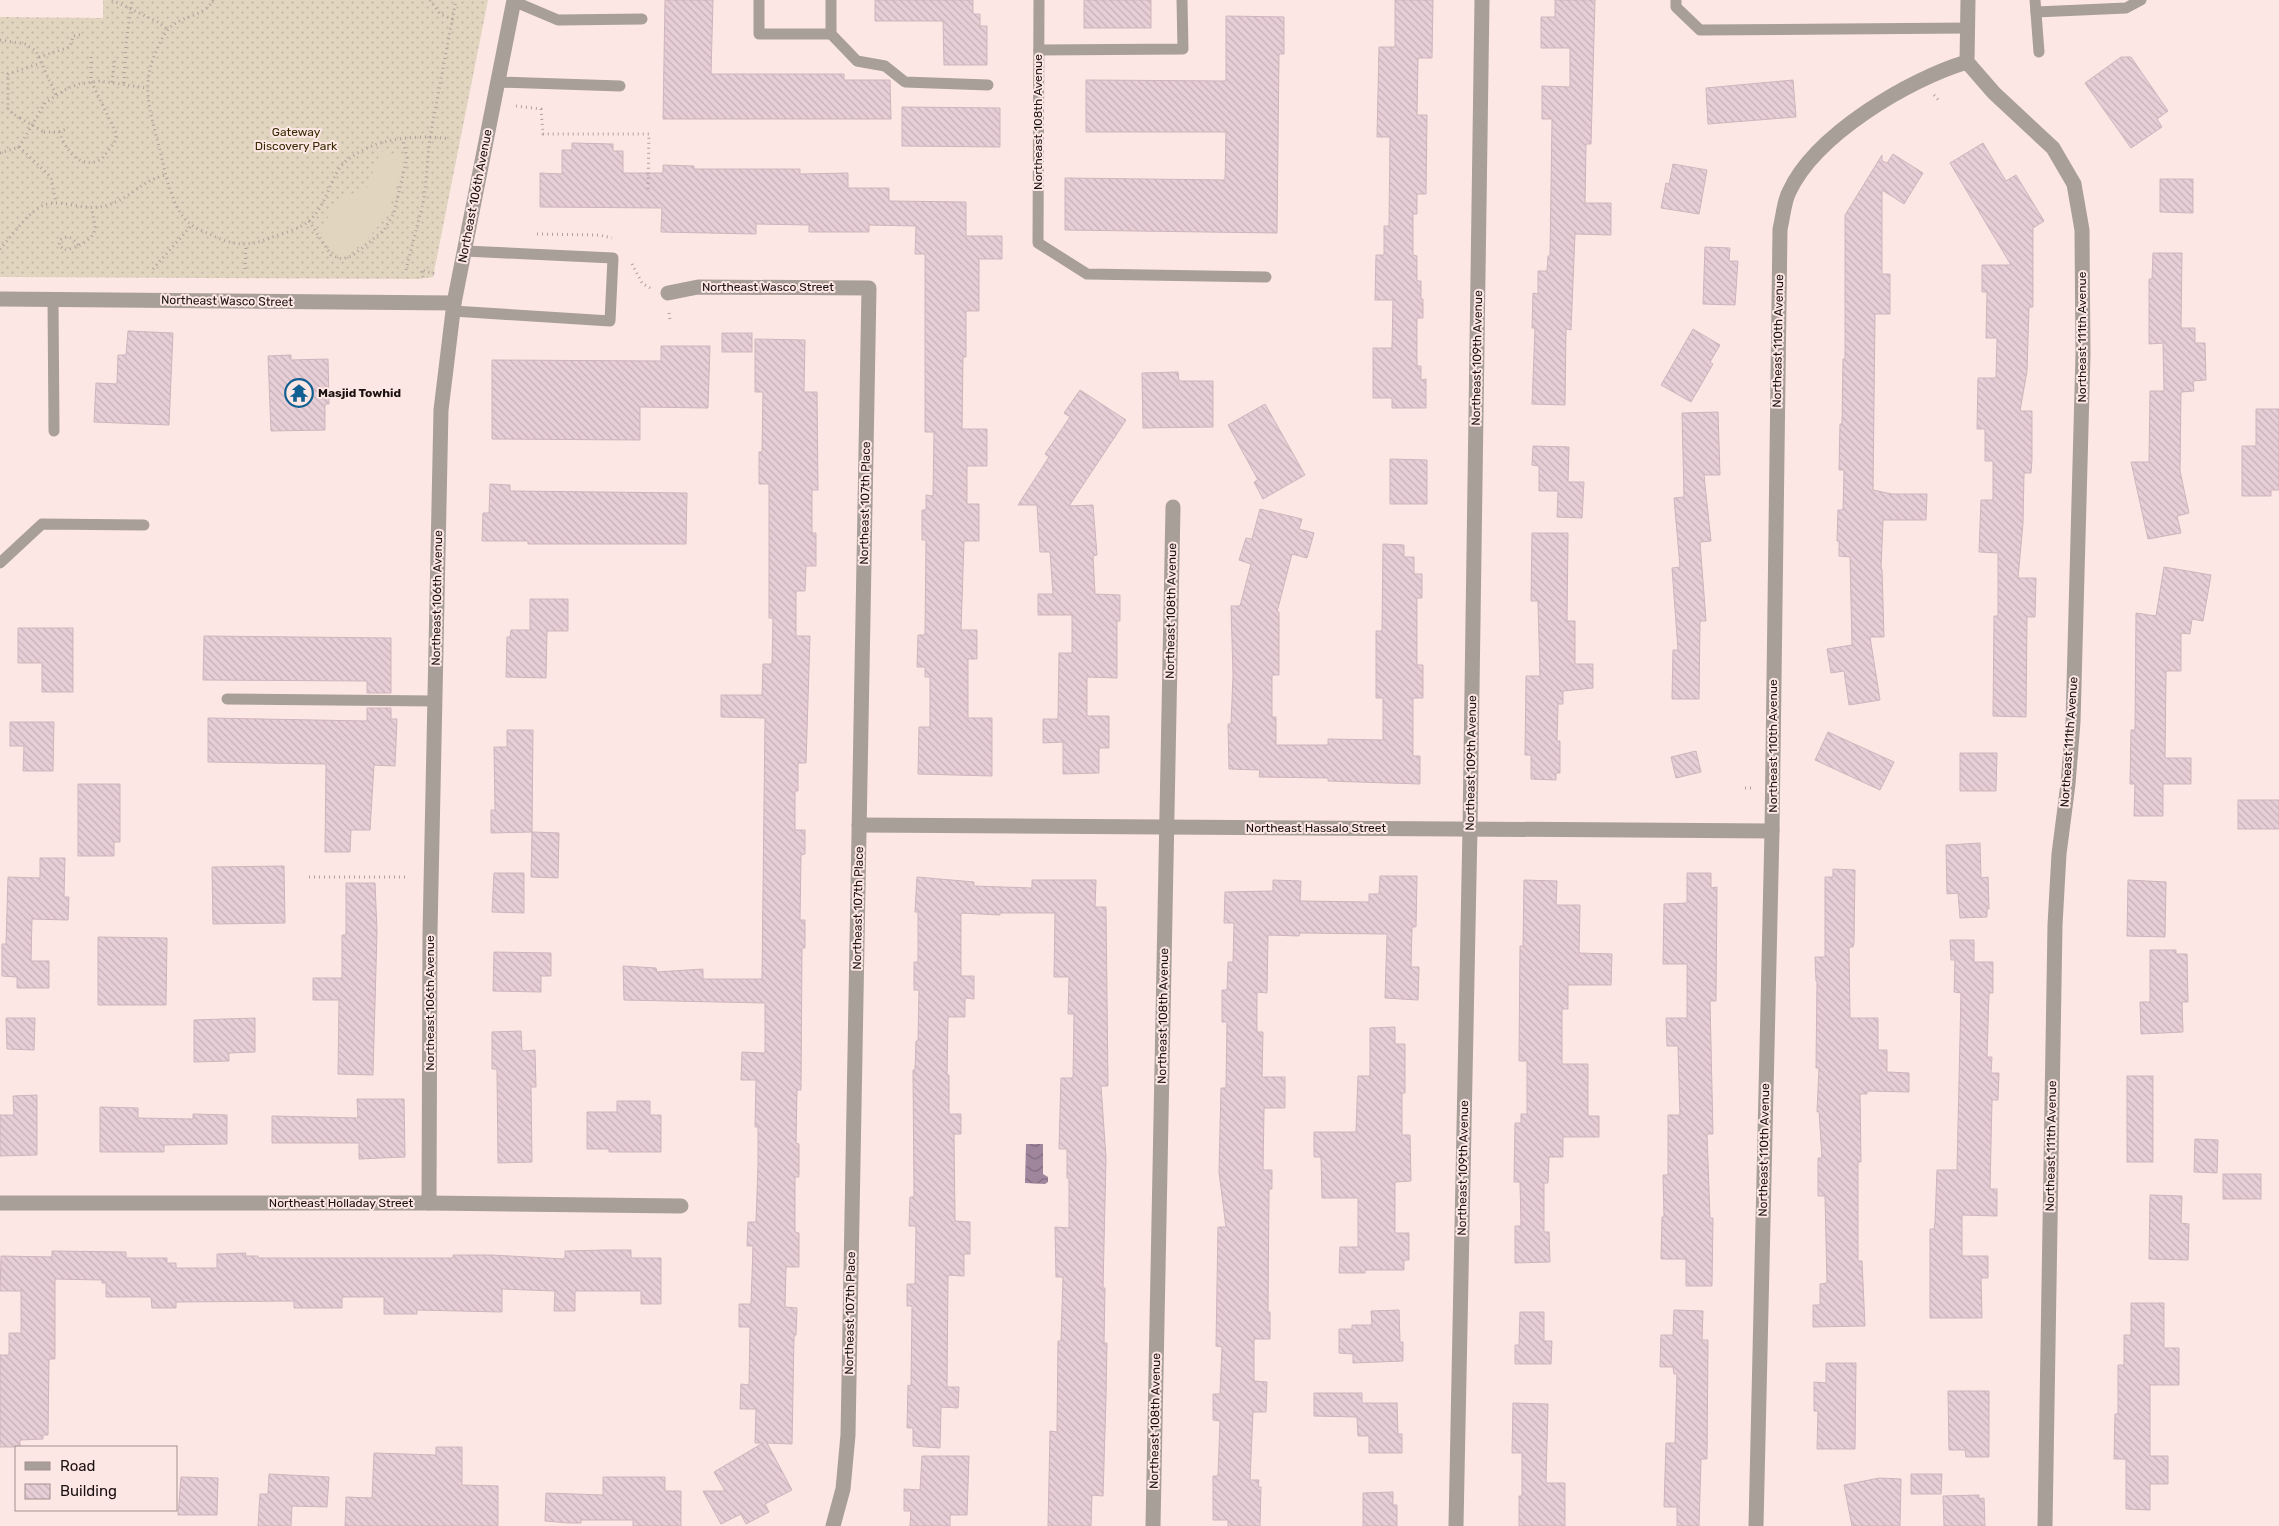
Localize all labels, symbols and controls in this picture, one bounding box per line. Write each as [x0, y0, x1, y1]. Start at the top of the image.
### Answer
street label: Northeast 108th Avenue [1031, 54, 1045, 190]
park label: Gateway Discovery Park [255, 125, 338, 153]
street label: Northeast 106th Avenue [455, 128, 495, 264]
street label: Northeast 111th Avenue [2075, 271, 2089, 402]
street label: Northeast 110th Avenue [1770, 274, 1786, 408]
street label: Northeast Wasco Street [702, 280, 834, 294]
street label: Northeast 109th Avenue [1469, 290, 1485, 426]
street label: Northeast Wasco Street [161, 293, 293, 309]
temple icon: Masjid Towhid [284, 378, 314, 408]
place label: Masjid Towhid [318, 386, 401, 400]
street label: Northeast 107th Place [857, 441, 873, 565]
street label: Northeast 106th Avenue [429, 530, 445, 666]
street label: Northeast 108th Avenue [1163, 543, 1179, 679]
street label: Northeast 111th Avenue [2057, 676, 2081, 808]
street label: Northeast 110th Avenue [1766, 679, 1780, 813]
street label: Northeast 109th Avenue [1463, 695, 1479, 831]
street label: Northeast Hassalo Street [1246, 821, 1386, 835]
street label: Northeast 107th Place [850, 846, 866, 970]
street label: Northeast 106th Avenue [423, 935, 437, 1071]
street label: Northeast 108th Avenue [1155, 948, 1171, 1084]
street label: Northeast 111th Avenue [2043, 1080, 2059, 1212]
street label: Northeast 110th Avenue [1756, 1083, 1772, 1217]
street label: Northeast 109th Avenue [1455, 1100, 1471, 1236]
street label: Northeast Holladay Street [269, 1196, 413, 1210]
street label: Northeast 107th Place [842, 1251, 858, 1375]
street label: Northeast 108th Avenue [1147, 1353, 1163, 1489]
legend [15, 1446, 178, 1511]
text: Road [60, 1457, 96, 1475]
text: Building [60, 1482, 117, 1500]

